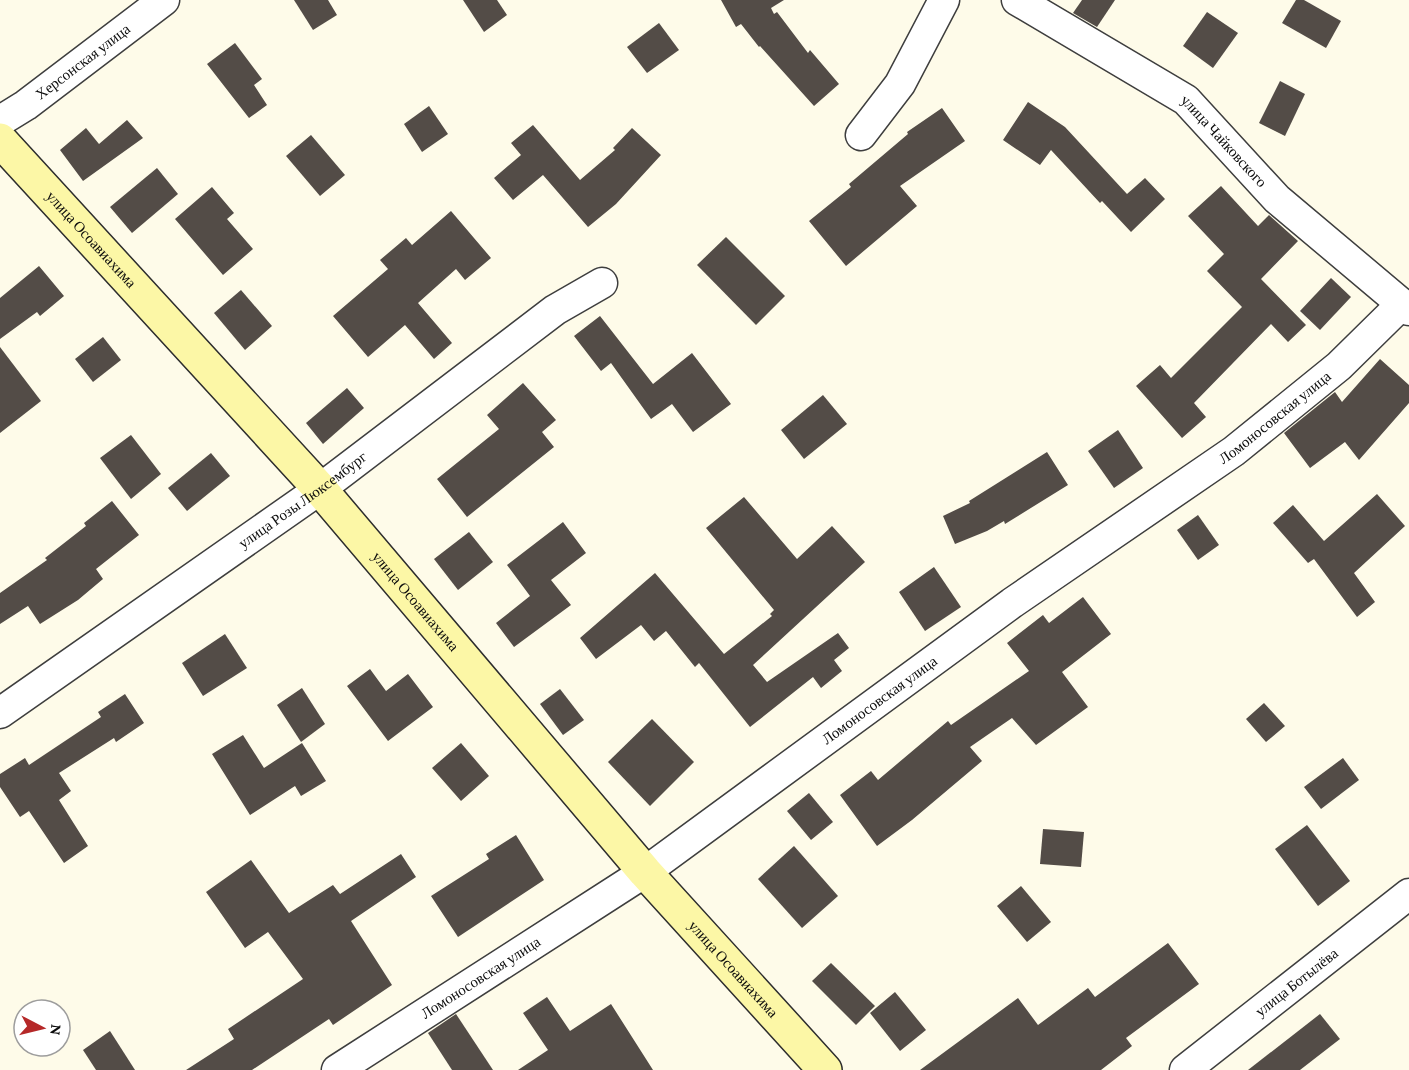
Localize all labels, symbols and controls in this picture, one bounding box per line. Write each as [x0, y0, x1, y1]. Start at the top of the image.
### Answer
street label: Херсонская улица [33, 21, 134, 103]
street label: улица Чайковского [1178, 91, 1270, 190]
street label: улица Осоавиахима [43, 188, 140, 291]
street label: Ломоносовская улица [1216, 368, 1334, 467]
street label: улица Розы Люксембург [236, 449, 370, 551]
street label: улица Осоавиахима [369, 549, 462, 655]
street label: Ломоносовская улица [819, 653, 940, 747]
street label: улица Осоавиахима [685, 917, 781, 1021]
street label: Ломоносовская улица [418, 933, 544, 1022]
street label: улица Ботылёва [1252, 945, 1341, 1020]
north arrow [12, 998, 72, 1058]
text: N [47, 1023, 65, 1036]

